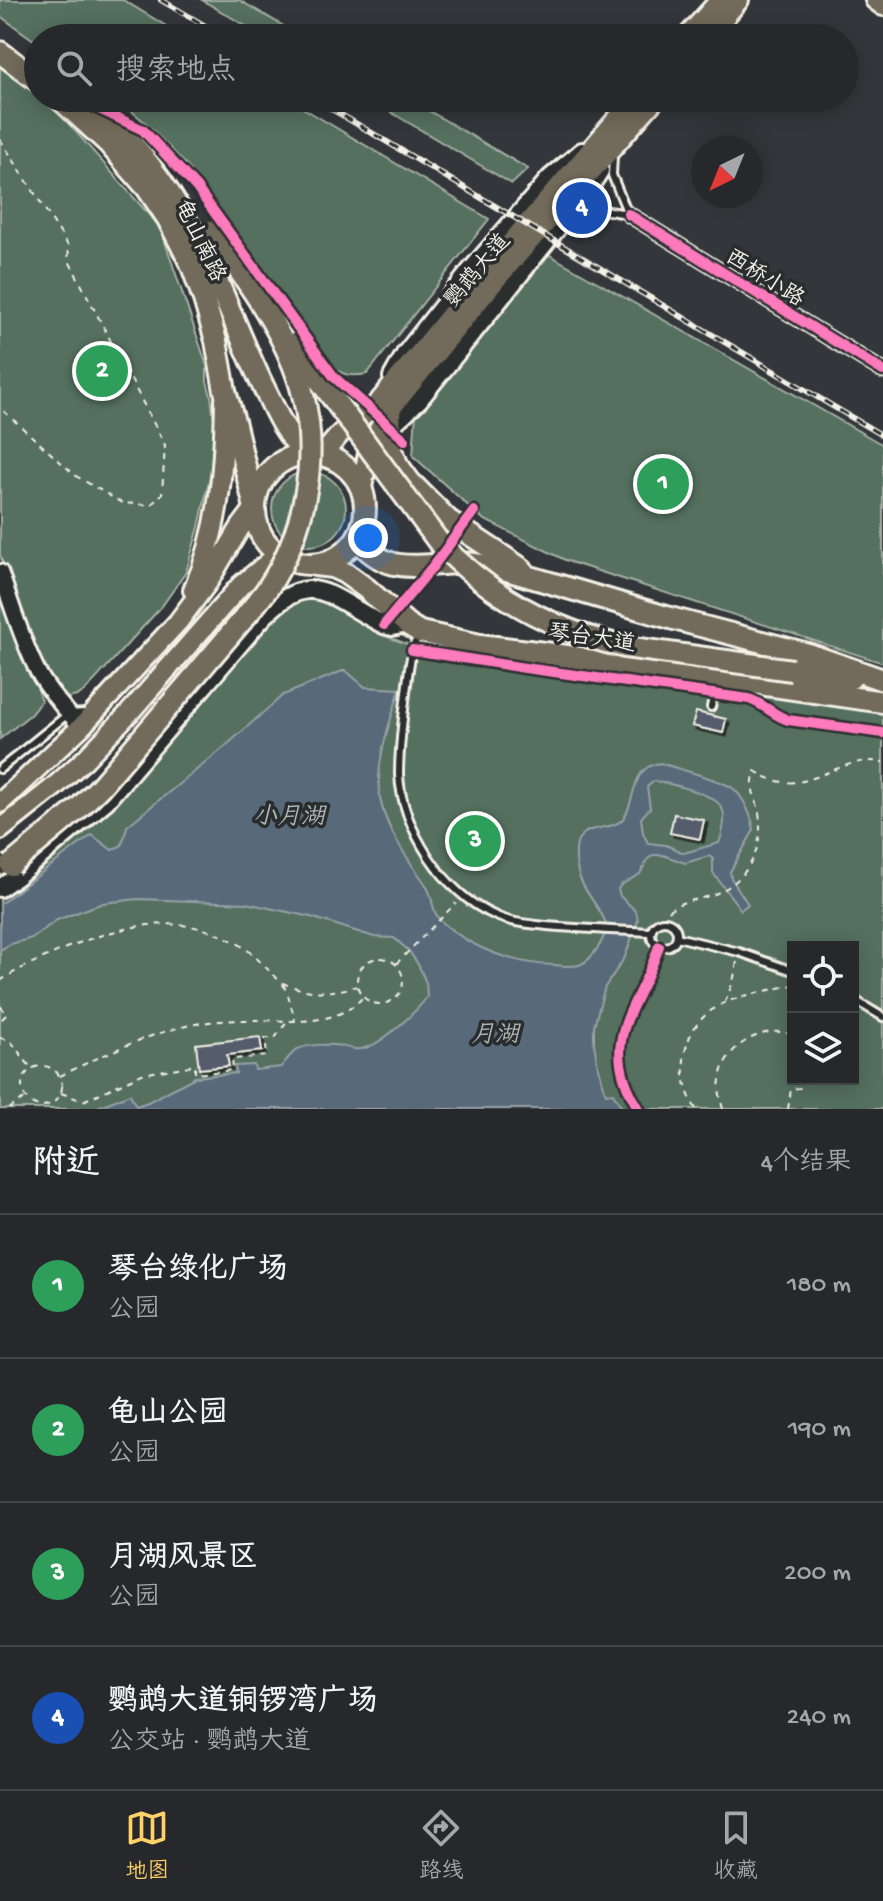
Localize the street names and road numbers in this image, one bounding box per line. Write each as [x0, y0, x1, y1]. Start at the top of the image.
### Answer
street label: 龟山南路 [167, 196, 231, 287]
street label: 鹦鹉大道 [439, 228, 517, 314]
street label: 西桥小路 [720, 243, 809, 314]
street label: 琴台大道 [546, 620, 637, 659]

